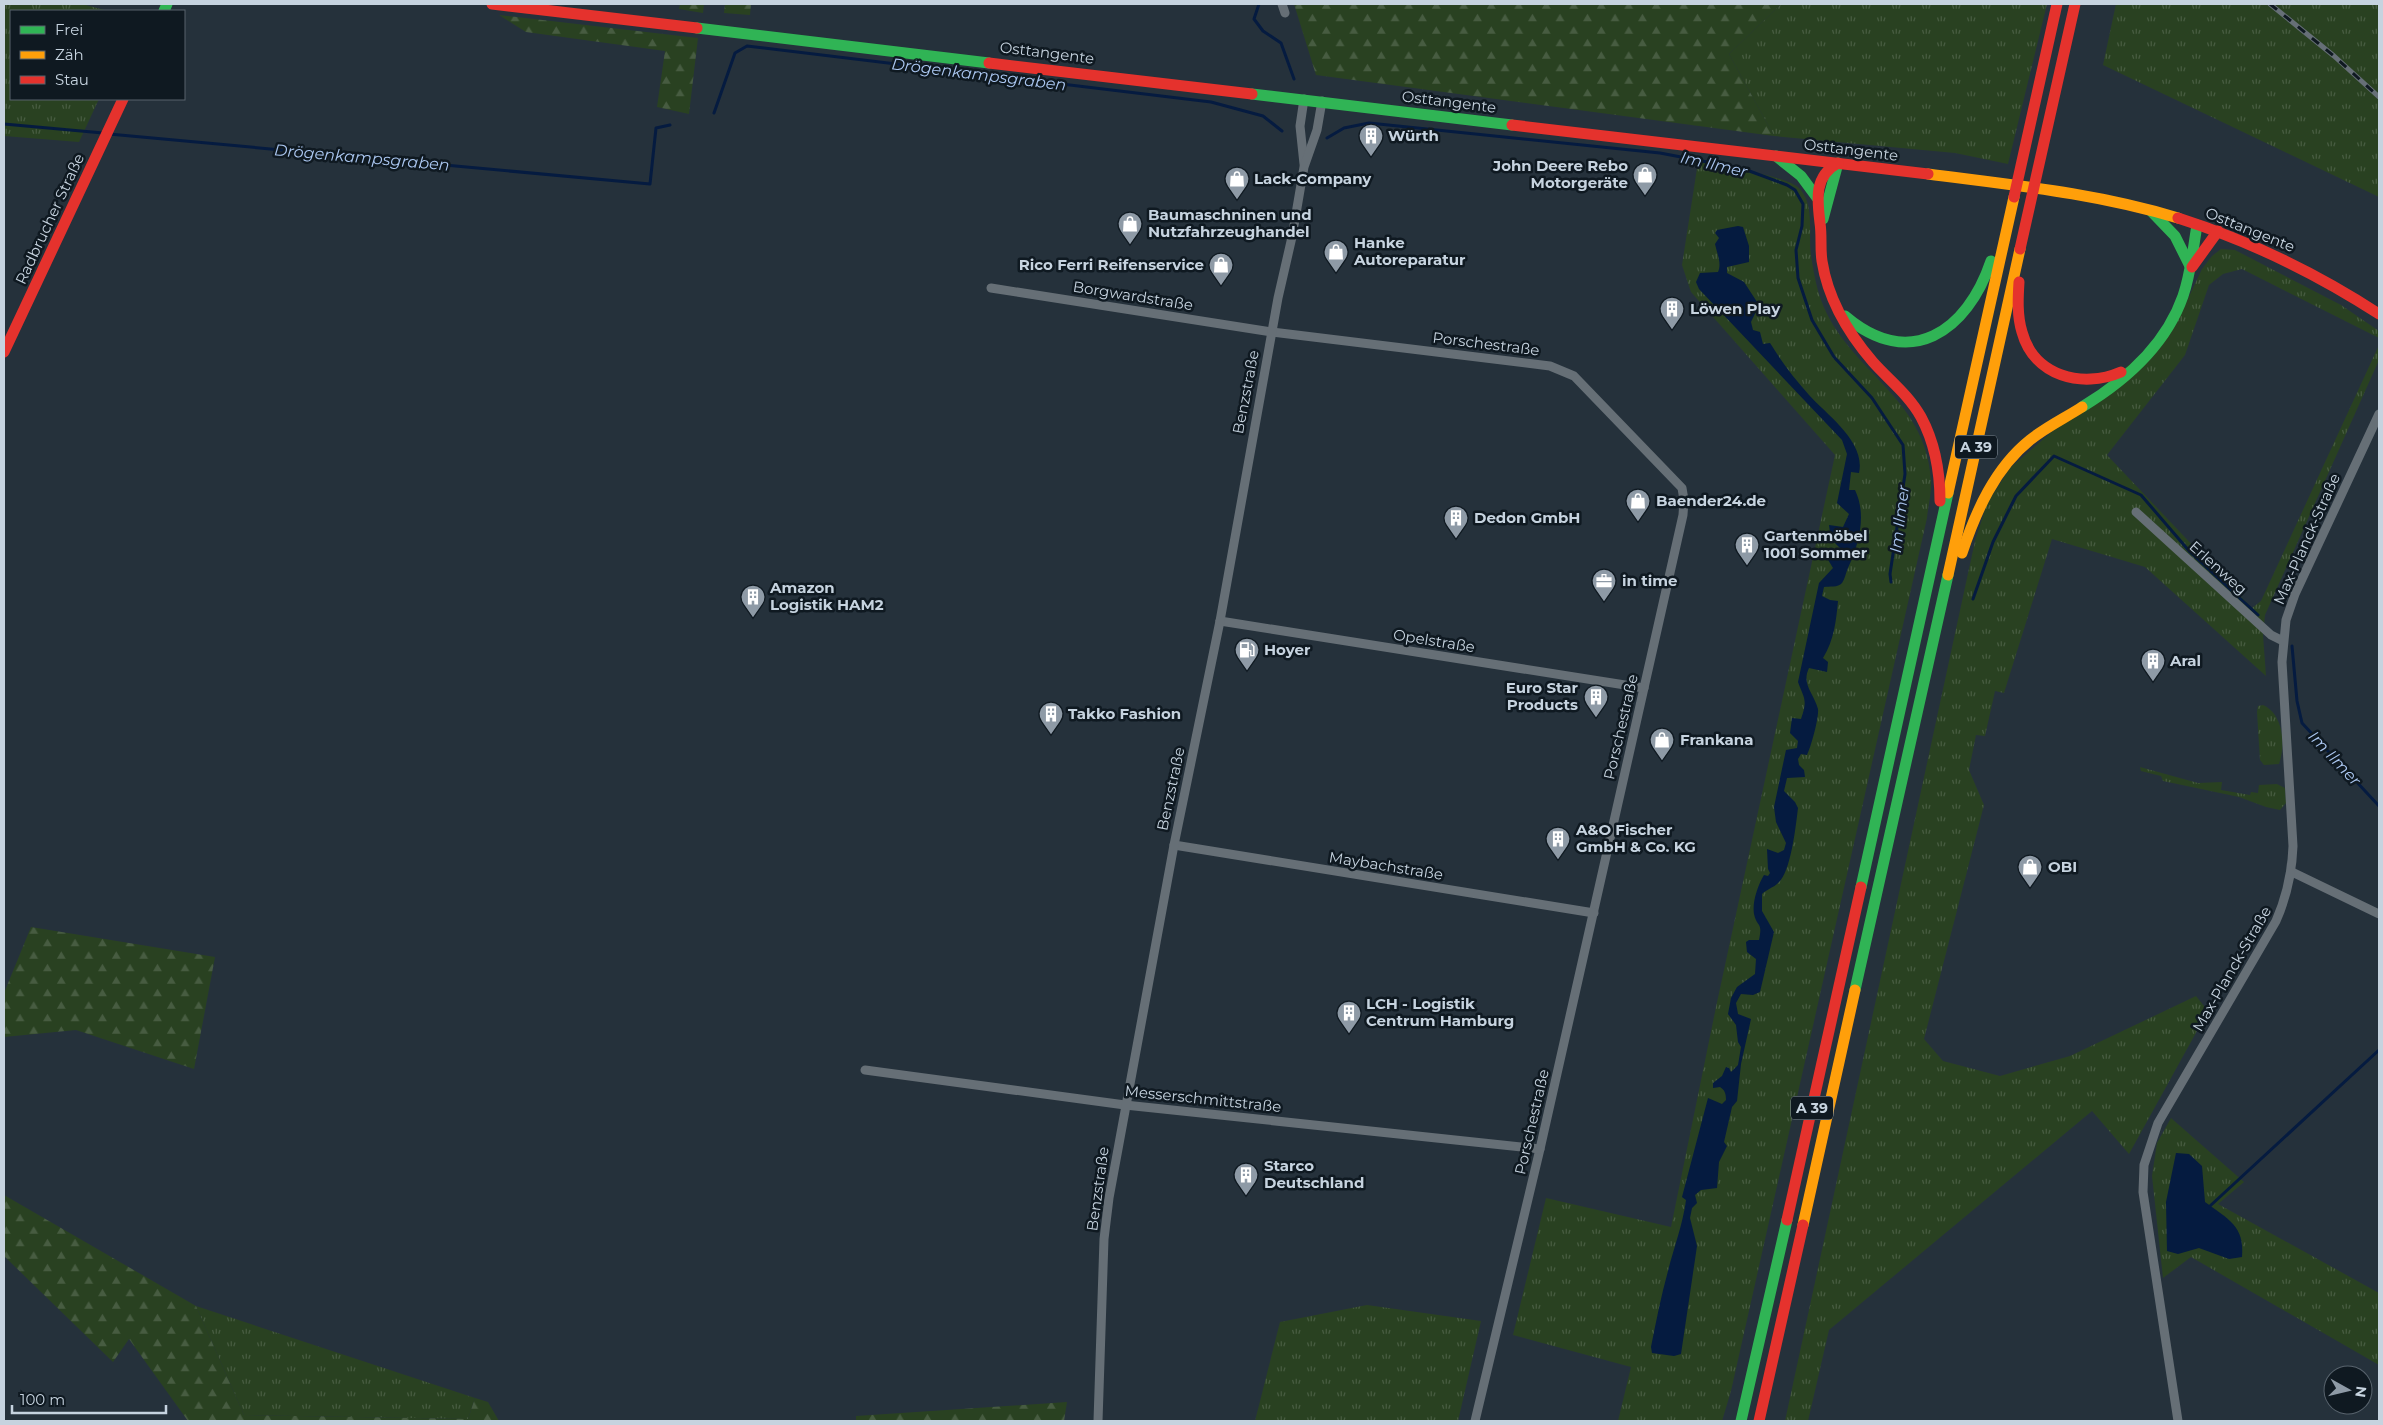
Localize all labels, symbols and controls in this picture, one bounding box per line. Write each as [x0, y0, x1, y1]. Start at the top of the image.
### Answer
legend [10, 10, 185, 100]
text: Frei [55, 20, 83, 39]
street label: Osttangente [999, 37, 1095, 68]
text: Zäh [55, 45, 84, 64]
water label: Drögenkampsgraben [890, 54, 1067, 95]
text: Stau [55, 70, 89, 89]
street label: Osttangente [1401, 86, 1497, 117]
building icon: Würth [1358, 123, 1384, 157]
place label: Würth [1388, 126, 1439, 145]
street label: Osttangente [1803, 134, 1899, 165]
water label: Drögenkampsgraben [274, 140, 450, 175]
water label: Im Ilmer [1679, 148, 1750, 182]
street label: Radbrucher Straße [11, 150, 88, 287]
place label: John Deere Rebo Motorgeräte [1492, 156, 1628, 192]
shop icon: John Deere Rebo Motorgeräte [1632, 162, 1658, 196]
shop icon: Lack-Company [1224, 166, 1250, 200]
place label: Lack-Company [1254, 169, 1372, 188]
street label: Osttangente [2203, 203, 2298, 256]
place label: Baumaschninen und Nutzfahrzeughandel [1148, 205, 1312, 241]
shop icon: Baumaschninen und Nutzfahrzeughandel [1117, 211, 1143, 245]
place label: Hanke Autoreparatur [1353, 233, 1466, 269]
shop icon: Hanke Autoreparatur [1323, 239, 1349, 273]
shop icon: Rico Ferri Reifenservice [1208, 252, 1234, 286]
place label: Rico Ferri Reifenservice [1019, 255, 1204, 274]
street label: Borgwardstraße [1072, 277, 1194, 314]
building icon: Löwen Play [1659, 296, 1685, 330]
place label: Löwen Play [1690, 299, 1781, 318]
street label: Porschestraße [1432, 328, 1541, 359]
street label: Benzstraße [1228, 348, 1263, 435]
road number: A 39 [1955, 436, 1997, 458]
street label: Max-Planck-Straße [2269, 470, 2344, 607]
water label: Im Ilmer [1886, 483, 1913, 554]
shop icon: Baender24.de [1625, 488, 1651, 522]
place label: Baender24.de [1656, 491, 1766, 510]
building icon: Dedon GmbH [1443, 505, 1469, 539]
place label: Dedon GmbH [1474, 508, 1580, 527]
place label: Gartenmöbel 1001 Sommer [1764, 526, 1868, 562]
building icon: Gartenmöbel 1001 Sommer [1734, 532, 1760, 566]
street label: Erlenweg [2185, 537, 2251, 599]
office icon: in time [1591, 568, 1617, 602]
place label: in time [1622, 571, 1677, 590]
place label: Amazon Logistik HAM2 [769, 578, 884, 614]
building icon: Amazon Logistik HAM2 [740, 584, 766, 618]
street label: Opelstraße [1392, 625, 1476, 656]
fuel station icon: Hoyer [1234, 637, 1260, 671]
place label: Hoyer [1264, 640, 1311, 659]
building icon: Aral [2140, 648, 2166, 682]
place label: Aral [2169, 651, 2201, 670]
street label: Porschestraße [1599, 672, 1642, 781]
place label: Euro Star Products [1506, 678, 1579, 714]
building icon: Euro Star Products [1583, 684, 1609, 718]
building icon: Takko Fashion [1038, 701, 1064, 735]
place label: Takko Fashion [1068, 704, 1181, 723]
shop icon: Frankana [1649, 727, 1675, 761]
water label: Im Ilmer [2304, 727, 2365, 790]
place label: Frankana [1680, 730, 1754, 749]
street label: Benzstraße [1152, 745, 1189, 832]
place label: A&O Fischer GmbH & Co. KG [1575, 820, 1696, 856]
building icon: A&O Fischer GmbH & Co. KG [1545, 826, 1571, 860]
street label: Maybachstraße [1328, 847, 1444, 884]
shop icon: OBI [2017, 854, 2043, 888]
place label: OBI [2048, 857, 2077, 876]
street label: Max-Planck-Straße [2188, 903, 2275, 1035]
place label: LCH - Logistik Centrum Hamburg [1366, 994, 1514, 1030]
building icon: LCH - Logistik Centrum Hamburg [1336, 1000, 1362, 1034]
street label: Porschestraße [1510, 1067, 1553, 1176]
street label: Messerschmittstraße [1124, 1081, 1282, 1116]
road number: A 39 [1791, 1096, 1833, 1120]
street label: Benzstraße [1082, 1146, 1113, 1232]
place label: Starco Deutschland [1264, 1156, 1364, 1192]
building icon: Starco Deutschland [1233, 1162, 1259, 1196]
north arrow [2323, 1365, 2373, 1415]
scale bar [12, 1382, 166, 1414]
text: N [2351, 1385, 2371, 1399]
text: 100 m [20, 1390, 65, 1409]

